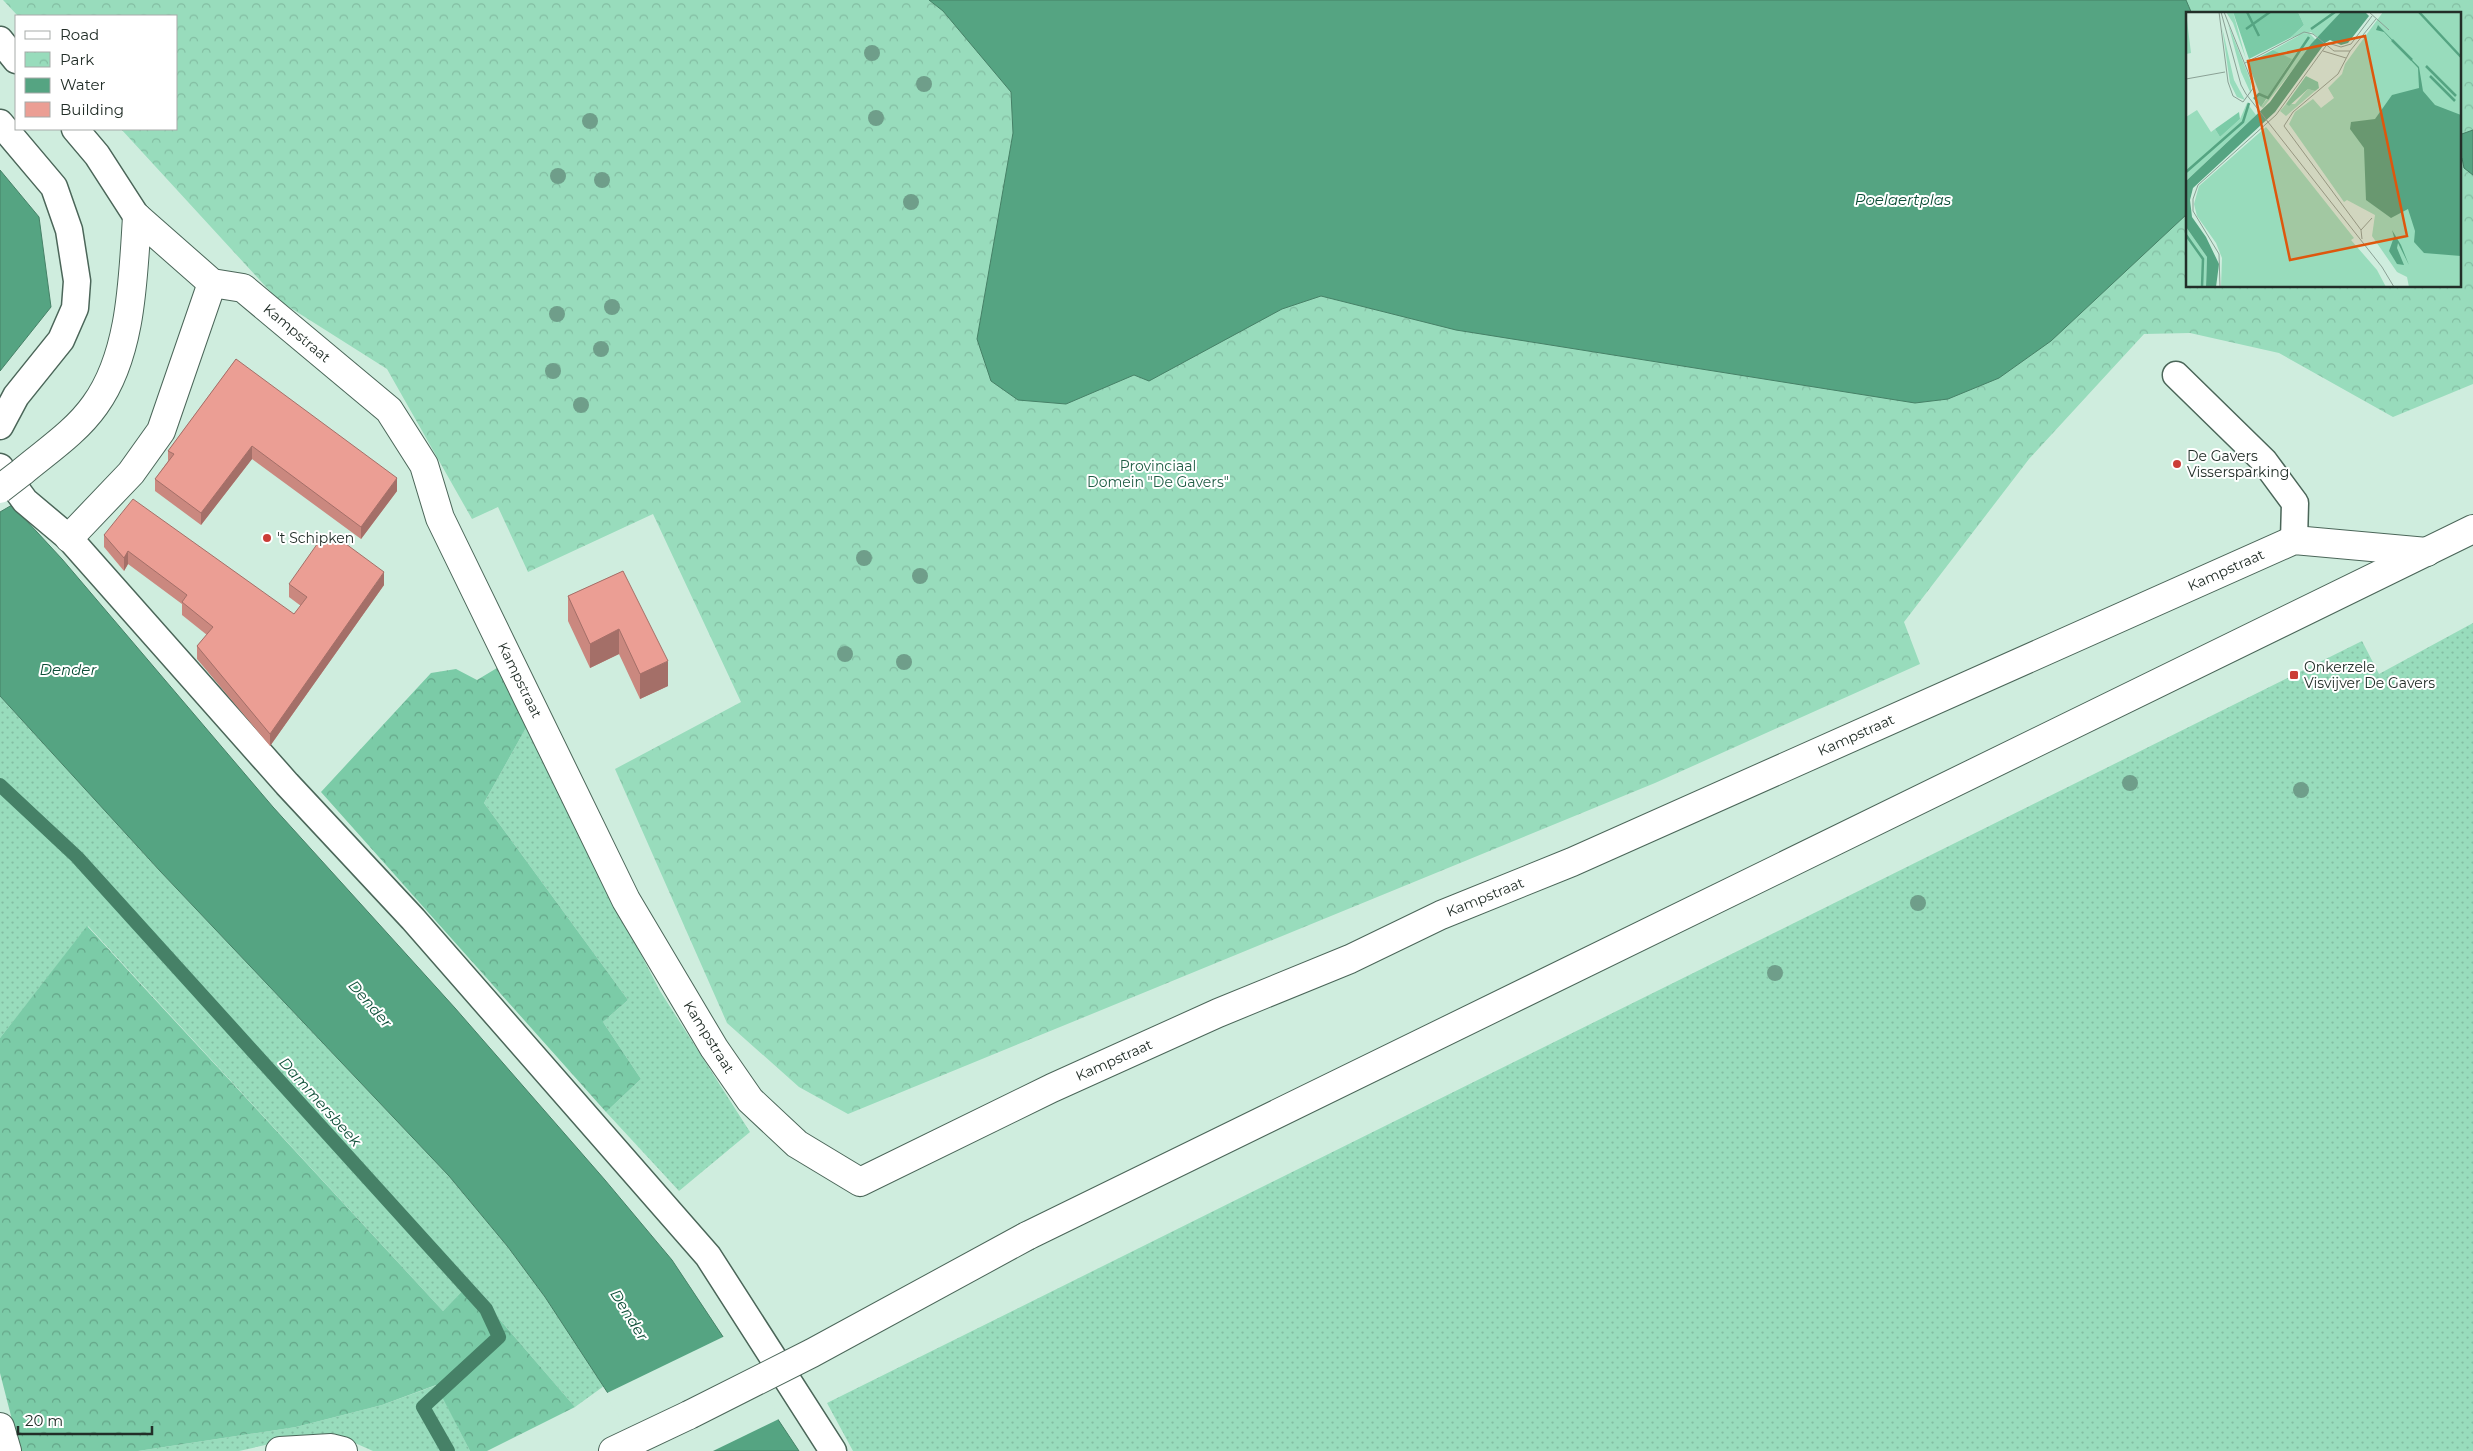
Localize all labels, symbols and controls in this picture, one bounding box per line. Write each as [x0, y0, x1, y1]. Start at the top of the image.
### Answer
inset map [2186, 12, 2460, 288]
legend [15, 15, 178, 130]
text: Road [60, 25, 99, 44]
text: Park [60, 50, 94, 69]
text: Water [60, 75, 106, 94]
text: Building [60, 100, 124, 119]
water label: Poelaertplas [1855, 190, 1952, 209]
street label: Kampstraat [260, 300, 334, 366]
place label: De Gavers Vissersparking [2187, 447, 2289, 481]
park label: Provinciaal Domein "De Gavers" [1087, 457, 1229, 491]
marker: De Gavers Vissersparking [2171, 458, 2183, 470]
place label: 't Schipken [277, 529, 354, 547]
marker: 't Schipken [261, 532, 273, 544]
street label: Kampstraat [2185, 545, 2267, 595]
street label: Kampstraat [494, 639, 546, 721]
place label: Onkerzele Visvijver De Gavers [2304, 658, 2435, 692]
water label: Dender [40, 660, 97, 679]
marker: Onkerzele Visvijver De Gavers [2288, 669, 2300, 681]
street label: Kampstraat [1815, 710, 1897, 760]
street label: Kampstraat [1444, 873, 1527, 921]
water label: Dender [345, 976, 397, 1032]
street label: Kampstraat [680, 997, 739, 1077]
street label: Kampstraat [1073, 1035, 1155, 1085]
water label: Dammersbeek [275, 1053, 366, 1151]
water label: Dender [606, 1286, 653, 1345]
scale bar [18, 1404, 151, 1436]
text: 20 m [25, 1411, 63, 1430]

